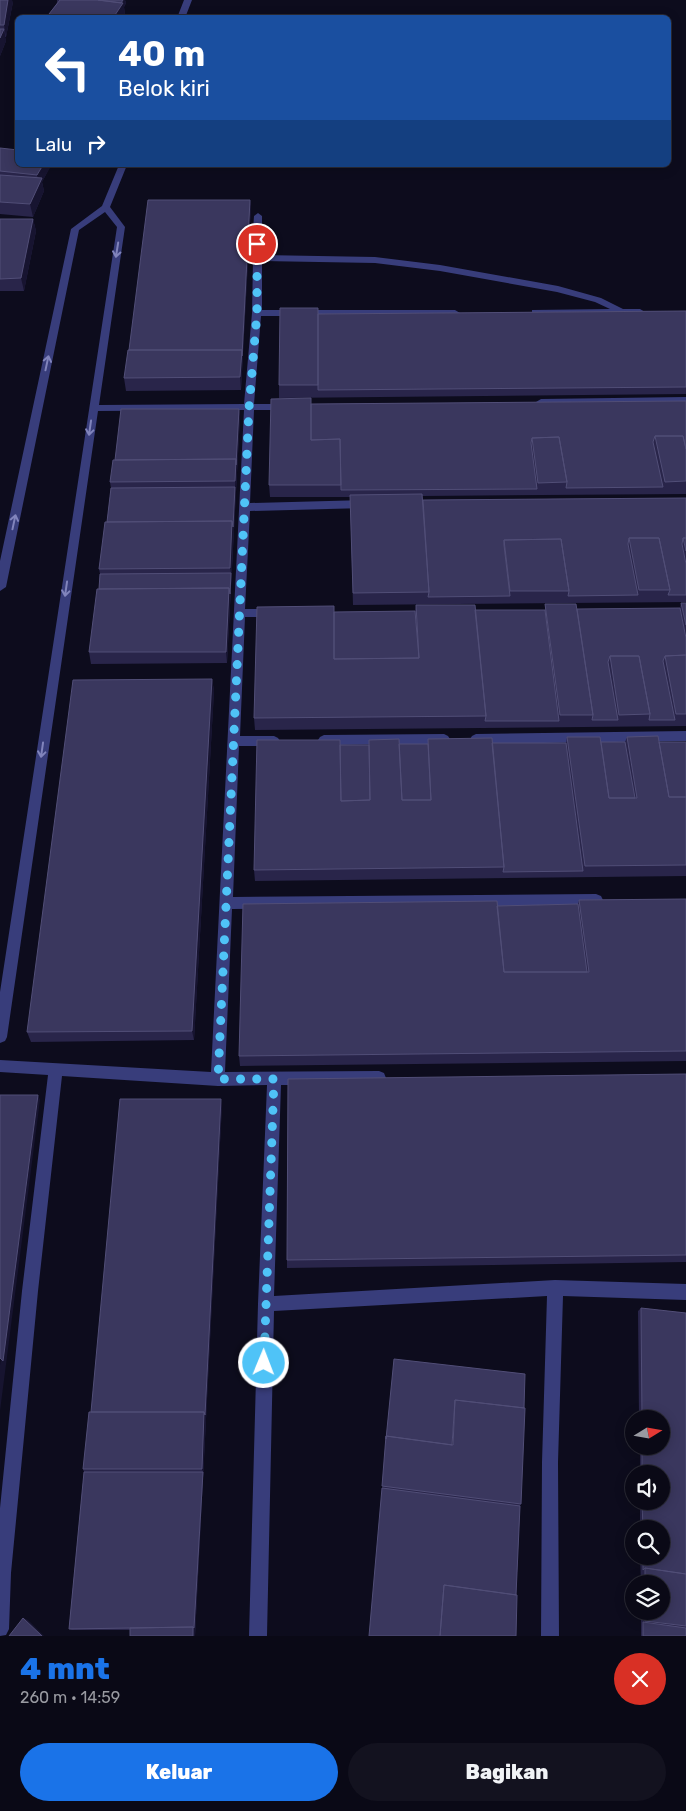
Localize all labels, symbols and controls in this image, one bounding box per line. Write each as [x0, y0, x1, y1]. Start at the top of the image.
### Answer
text: 40 m [118, 33, 205, 75]
icon: left [35, 35, 100, 100]
text: Belok kiri [118, 75, 210, 102]
icon: right [82, 130, 110, 158]
text: Lalu [35, 133, 72, 156]
pin [236, 223, 278, 265]
icon: arrive [243, 230, 271, 258]
one-way arrow [112, 242, 122, 258]
one-way arrow [43, 355, 52, 371]
one-way arrow [84, 420, 94, 436]
one-way arrow [9, 514, 19, 530]
one-way arrow [61, 581, 71, 597]
one-way arrow [37, 742, 47, 758]
position arrow [237, 1336, 289, 1388]
north arrow [625, 1410, 670, 1455]
map controls [625, 1410, 670, 1620]
button: sound [625, 1465, 670, 1510]
button: search [625, 1520, 670, 1565]
button: layers [625, 1575, 670, 1620]
text: 4 mnt [20, 1651, 110, 1687]
button: close [614, 1653, 666, 1705]
text: 260 m · 14:59 [20, 1688, 120, 1707]
button: Keluar [20, 1743, 338, 1801]
button: Bagikan [348, 1743, 666, 1801]

